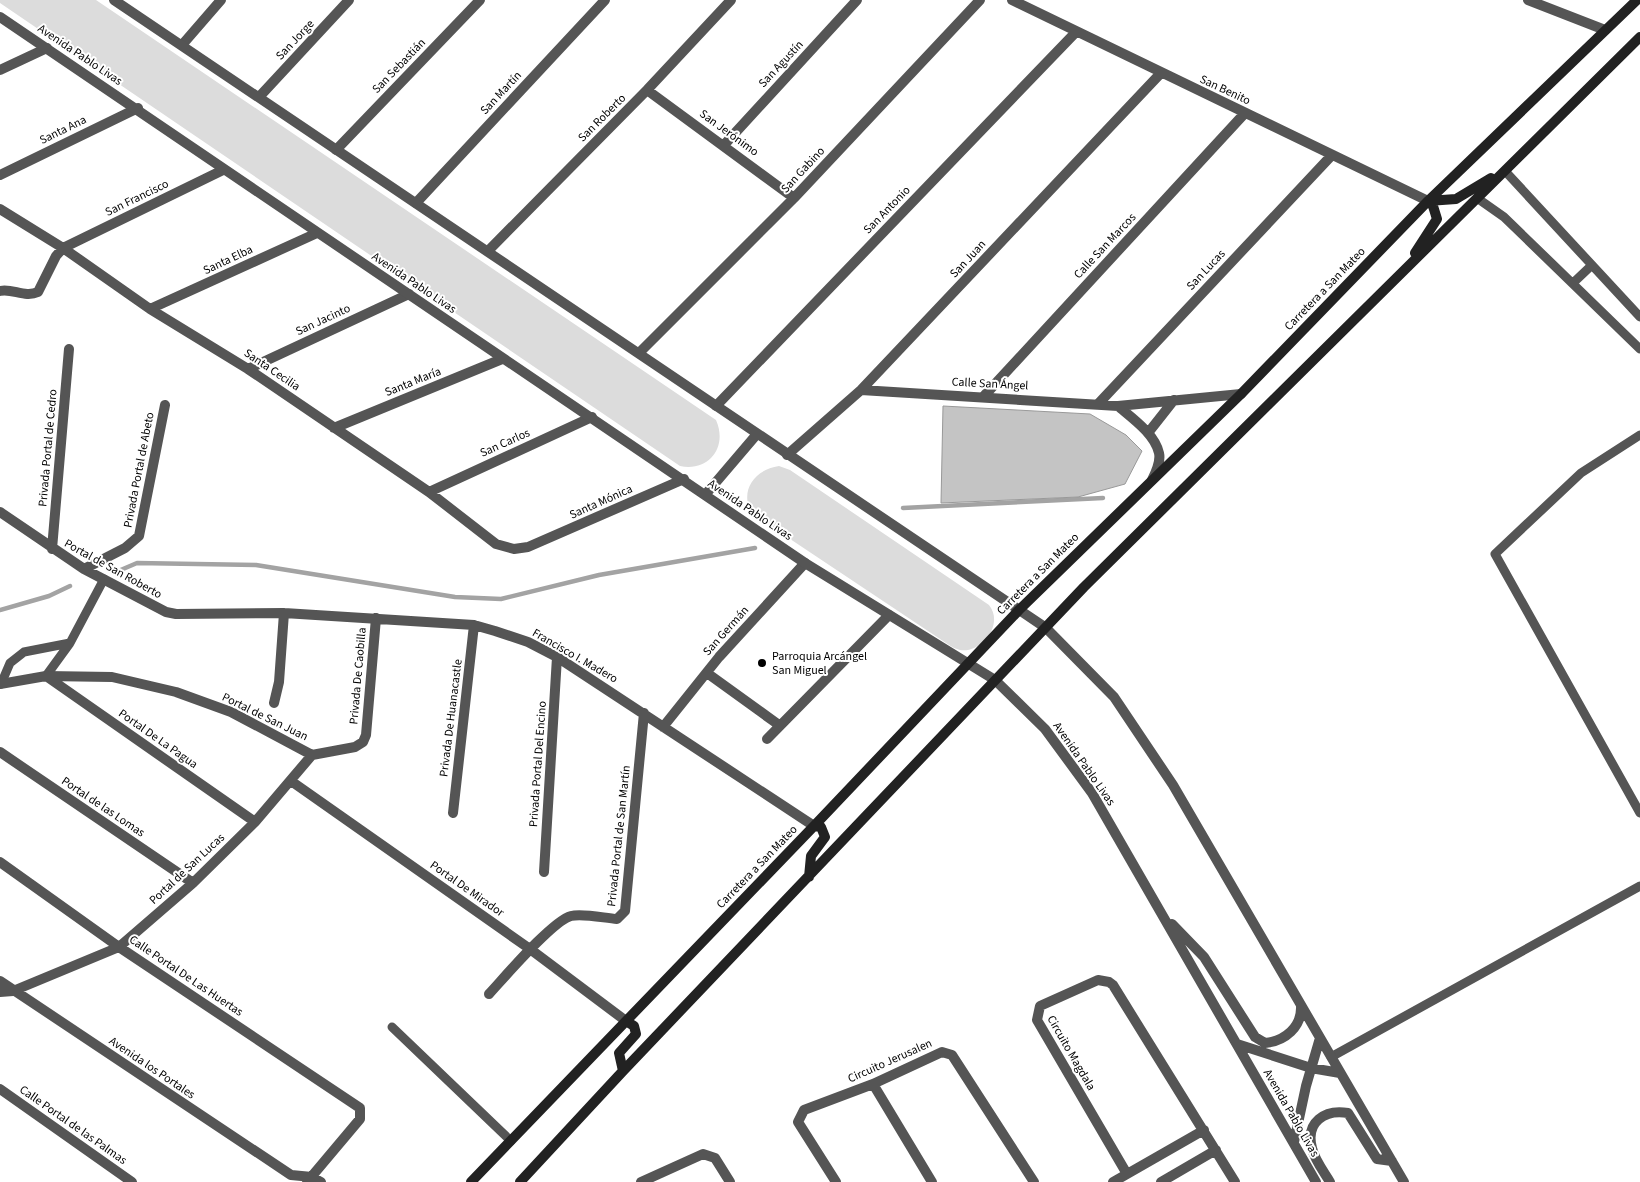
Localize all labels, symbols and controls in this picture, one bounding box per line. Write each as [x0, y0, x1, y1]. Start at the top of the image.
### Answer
street label: San Jorge [272, 16, 318, 64]
street label: Avenida Pablo Livas [34, 20, 126, 90]
street label: San Sebastián [368, 35, 430, 97]
street label: San Agustín [755, 37, 807, 91]
street label: San Martín [476, 67, 526, 119]
street label: San Benito [1197, 71, 1253, 109]
street label: San Roberto [574, 90, 630, 146]
street label: San Jerónimo [696, 106, 762, 160]
street label: Santa Ana [37, 111, 89, 149]
street label: San Gabino [777, 143, 829, 197]
street label: San Francisco [102, 175, 172, 221]
street label: San Antonio [860, 182, 914, 238]
street label: Calle San Marcos [1070, 209, 1140, 283]
street label: San Juan [946, 236, 990, 282]
street label: Santa Elba [200, 241, 256, 279]
street label: Carretera a San Mateo [1281, 244, 1369, 334]
street label: San Lucas [1183, 246, 1229, 294]
street label: Avenida Pablo Livas [368, 248, 460, 318]
street label: San Jacinto [293, 300, 353, 340]
street label: Santa Cecilia [240, 345, 304, 395]
street label: Santa María [382, 363, 444, 401]
street label: Calle San Ángel [951, 374, 1029, 394]
street label: Privada Portal de Cedro [34, 389, 62, 507]
street label: Privada Portal de Abeto [119, 411, 159, 529]
street label: San Carlos [477, 424, 533, 462]
street label: Avenida Pablo Livas [704, 475, 796, 545]
street label: Santa Mónica [567, 481, 635, 523]
street label: Carretera a San Mateo [993, 529, 1083, 619]
street label: Portal de San Roberto [61, 535, 165, 603]
street label: San Germán [699, 602, 753, 660]
street label: Francisco I. Madero [529, 625, 621, 687]
street label: Privada De Caobilla [345, 627, 371, 725]
place label: Parroquia Arcángel San Miguel [772, 648, 867, 679]
marker: Parroquia Arcángel San Miguel [756, 657, 768, 669]
street label: Privada De Huanacastle [435, 658, 467, 778]
street label: Portal de San Juan [219, 689, 311, 745]
street label: Privada Portal Del Encino [525, 701, 551, 827]
street label: Portal De La Pagua [115, 705, 201, 773]
street label: Avenida Pablo Livas [1049, 719, 1119, 809]
street label: Privada Portal de San Martín [603, 765, 635, 907]
street label: Portal de las Lomas [58, 773, 148, 841]
street label: Carretera a San Mateo [713, 822, 801, 912]
street label: Portal de San Lucas [146, 830, 228, 908]
street label: Portal De Mirador [426, 857, 508, 921]
street label: Calle Portal De Las Huertas [126, 931, 246, 1021]
street label: Circuito Magdala [1043, 1012, 1099, 1094]
street label: Avenida los Portales [106, 1033, 198, 1103]
street label: Circuito Jerusalen [845, 1035, 935, 1087]
street label: Avenida Pablo Livas [1259, 1066, 1323, 1160]
street label: Calle Portal de las Palmas [16, 1081, 130, 1169]

